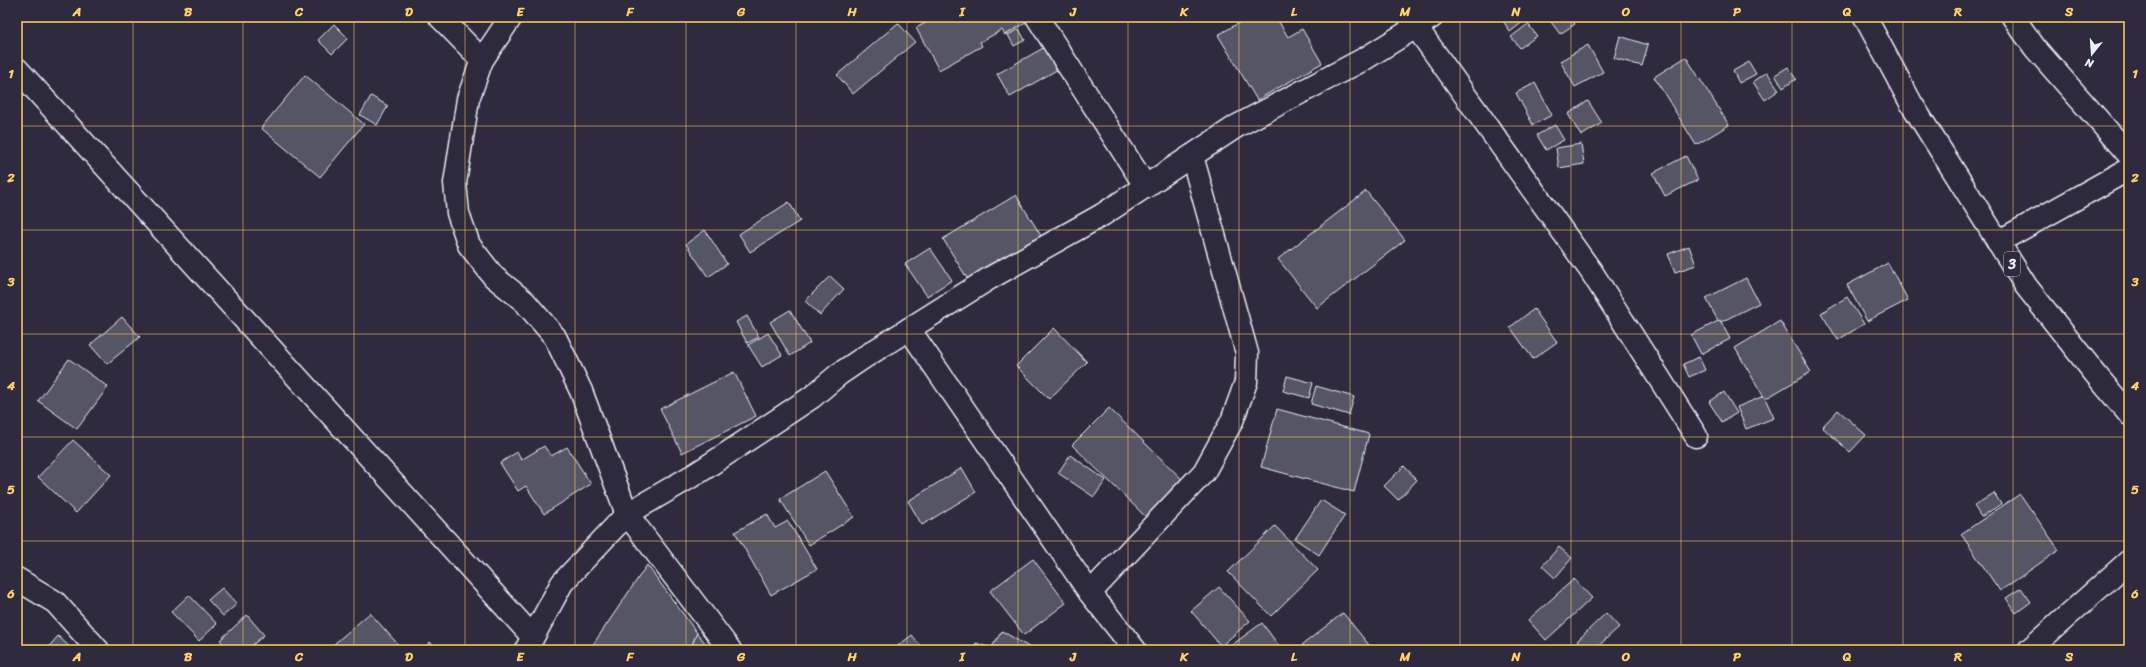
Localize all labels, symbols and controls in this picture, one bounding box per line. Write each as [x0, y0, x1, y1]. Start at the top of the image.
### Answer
text: A [72, 0, 81, 23]
text: B [184, 0, 193, 23]
text: C [294, 0, 304, 23]
text: D [405, 0, 413, 23]
text: E [516, 0, 525, 23]
text: F [625, 0, 634, 23]
text: G [736, 0, 746, 23]
text: H [846, 0, 857, 23]
text: I [958, 0, 966, 23]
text: J [1069, 0, 1077, 23]
text: K [1179, 0, 1189, 23]
text: L [1291, 0, 1298, 23]
text: M [1399, 0, 1411, 23]
text: N [1510, 0, 1521, 23]
text: O [1621, 0, 1631, 23]
text: P [1733, 0, 1741, 23]
text: Q [1842, 0, 1852, 23]
text: R [1953, 0, 1962, 23]
text: S [2064, 0, 2074, 23]
north arrow [2072, 34, 2112, 74]
text: N [2082, 53, 2097, 74]
text: 1 [8, 62, 14, 85]
text: 1 [2132, 62, 2138, 85]
text: 2 [6, 166, 15, 189]
text: 2 [2130, 166, 2139, 189]
road number: 3 [2004, 252, 2020, 276]
text: 3 [6, 270, 15, 293]
text: 3 [2130, 270, 2139, 293]
text: 4 [6, 374, 16, 397]
text: 4 [2130, 374, 2140, 397]
text: 5 [7, 478, 15, 501]
text: 5 [2131, 478, 2139, 501]
text: 6 [6, 582, 15, 605]
text: 6 [2130, 582, 2139, 605]
text: A [72, 645, 81, 667]
text: B [184, 645, 193, 667]
text: C [294, 645, 304, 667]
text: D [405, 645, 413, 667]
text: E [516, 645, 525, 667]
text: F [625, 645, 634, 667]
text: G [736, 645, 746, 667]
text: H [846, 645, 857, 667]
text: I [958, 645, 966, 667]
text: J [1069, 645, 1077, 667]
text: K [1179, 645, 1189, 667]
text: L [1291, 645, 1298, 667]
text: M [1399, 645, 1411, 667]
text: N [1510, 645, 1521, 667]
text: O [1621, 645, 1631, 667]
text: P [1733, 645, 1741, 667]
text: Q [1842, 645, 1852, 667]
text: R [1953, 645, 1962, 667]
text: S [2064, 645, 2074, 667]

